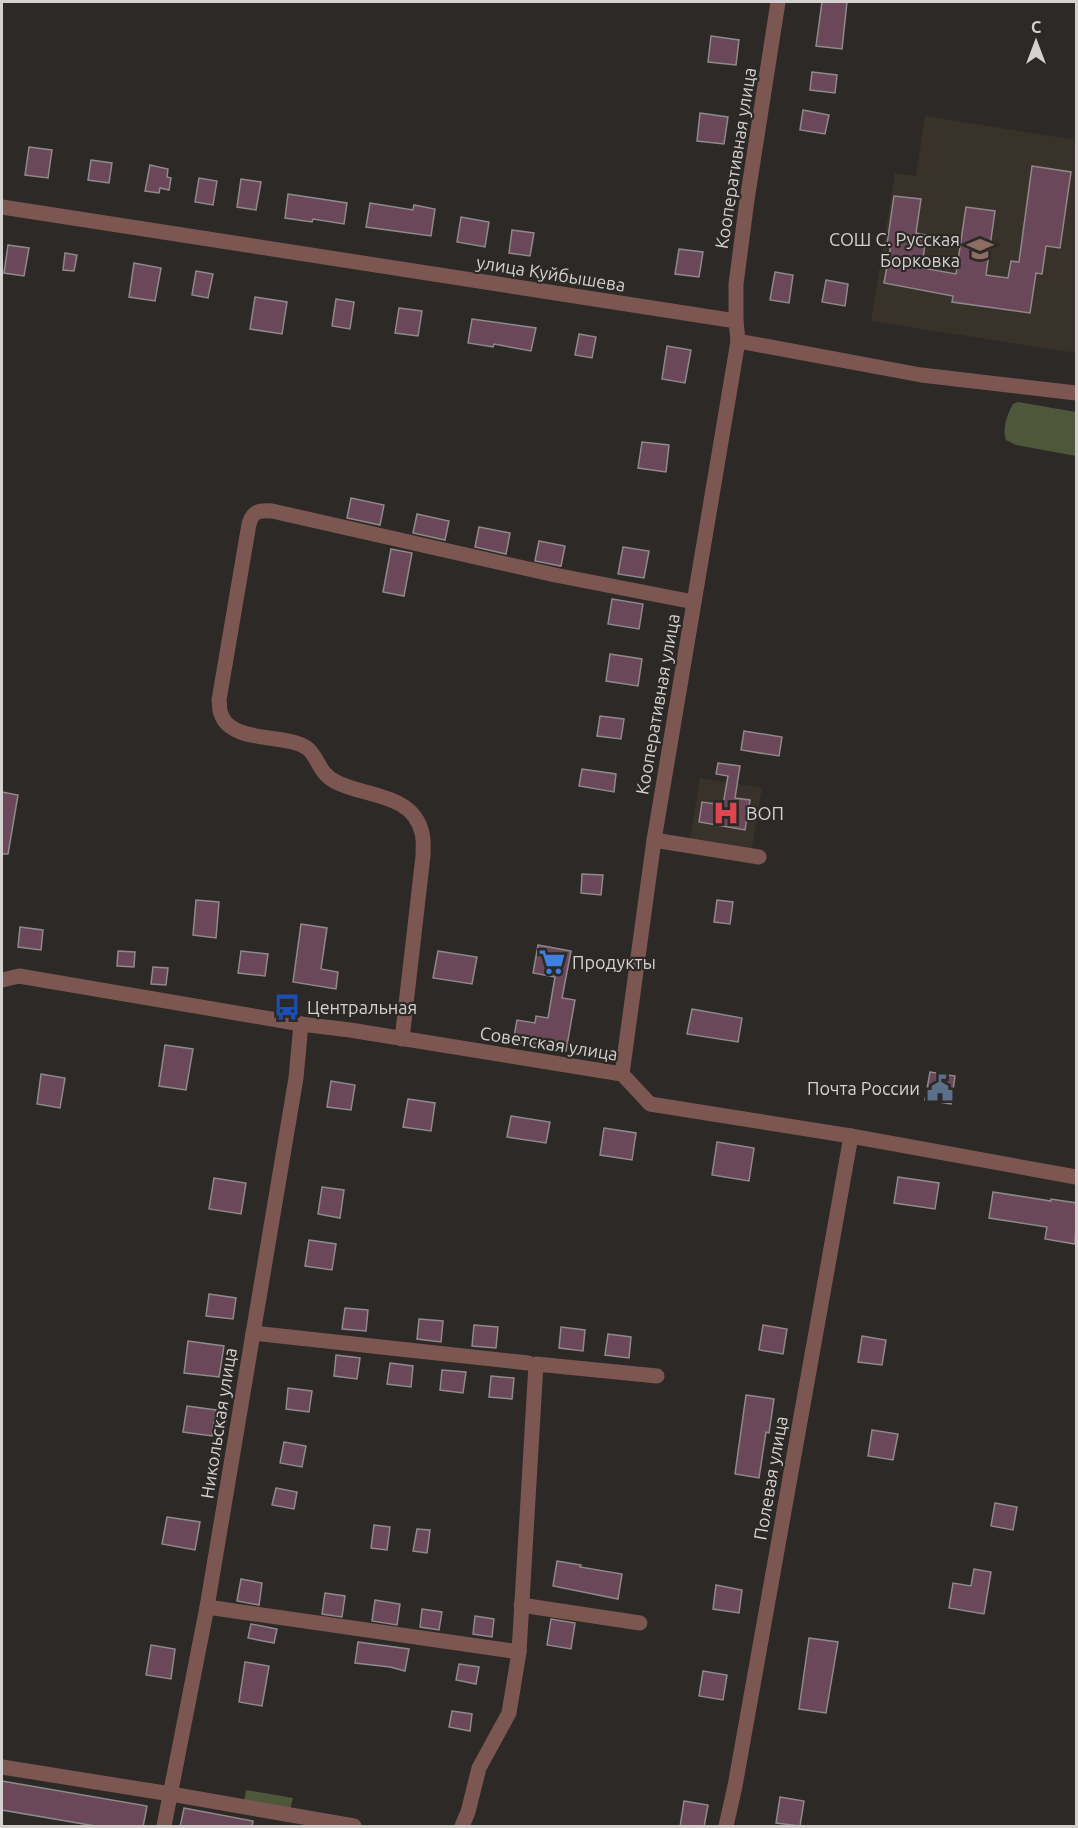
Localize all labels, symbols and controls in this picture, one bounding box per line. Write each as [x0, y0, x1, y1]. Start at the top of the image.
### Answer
north arrow [1006, 12, 1066, 72]
text: С [1031, 18, 1041, 36]
street label: Кооперативная улица [711, 66, 759, 250]
place label: СОШ С. Русская Борковка [829, 229, 960, 270]
school or university icon: СОШ С. Русская Борковка [965, 234, 995, 264]
street label: улица Куйбышева [475, 251, 627, 295]
street label: Кооперативная улица [631, 612, 683, 796]
hospital icon: ВОП [711, 798, 741, 828]
place label: ВОП [746, 803, 784, 823]
supermarket icon: Продукты [537, 947, 567, 977]
place label: Продукты [572, 952, 656, 972]
bus stop icon: Центральная [272, 992, 302, 1022]
place label: Центральная [307, 997, 417, 1017]
street label: Советская улица [479, 1022, 619, 1064]
public building icon: Почта России [925, 1073, 955, 1103]
place label: Почта России [807, 1078, 920, 1098]
street label: Никольская улица [196, 1346, 240, 1500]
street label: Полевая улица [749, 1414, 791, 1542]

